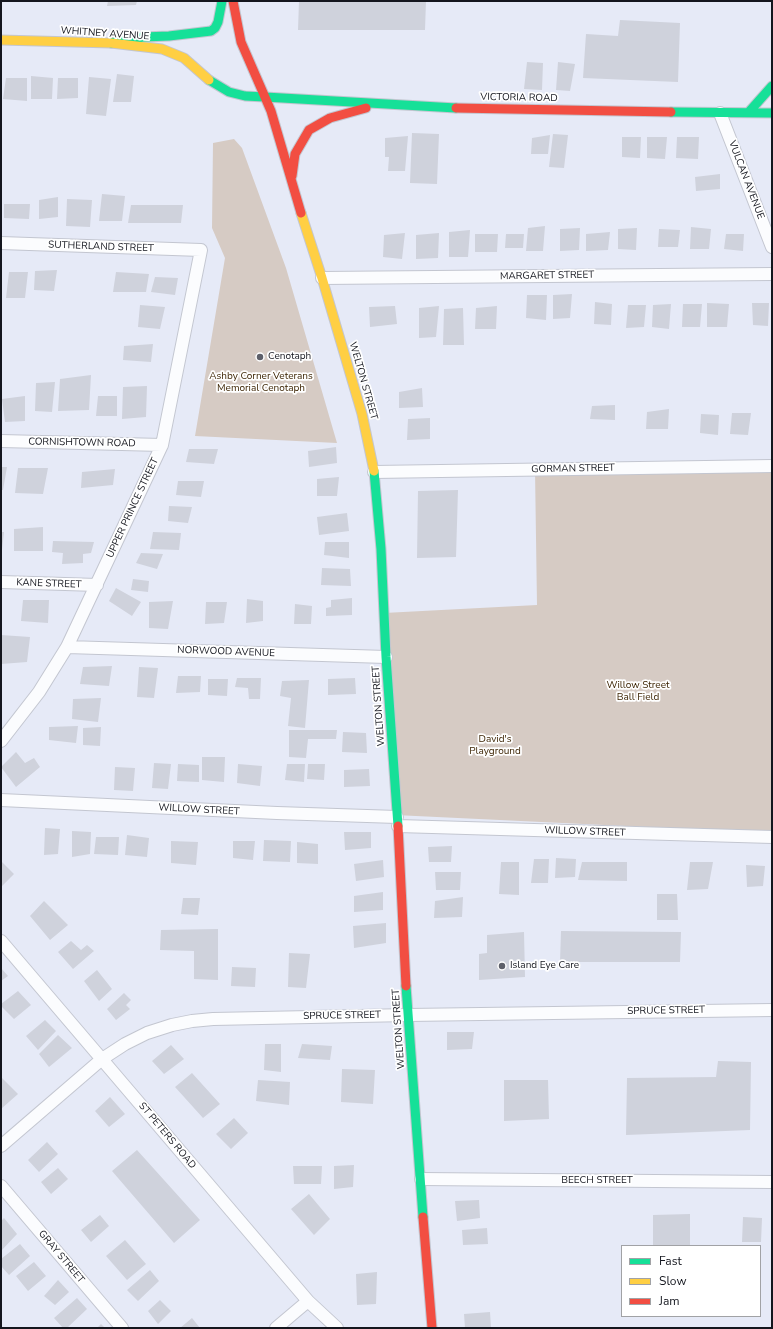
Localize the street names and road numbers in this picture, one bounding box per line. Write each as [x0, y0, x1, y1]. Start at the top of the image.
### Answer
street label: WHITNEY AVENUE [60, 25, 150, 43]
street label: VICTORIA ROAD [480, 91, 558, 105]
street label: VULCAN AVENUE [726, 139, 766, 221]
street label: SUTHERLAND STREET [48, 239, 154, 255]
street label: MARGARET STREET [500, 269, 594, 283]
street label: WELTON STREET [346, 341, 380, 421]
street label: CORNISHTOWN ROAD [28, 436, 136, 450]
street label: UPPER PRINCE STREET [104, 456, 162, 560]
street label: GORMAN STREET [531, 462, 615, 476]
street label: KANE STREET [16, 577, 82, 591]
street label: NORWOOD AVENUE [177, 644, 275, 660]
street label: WELTON STREET [370, 665, 388, 747]
street label: WILLOW STREET [158, 802, 240, 818]
street label: WILLOW STREET [544, 825, 626, 839]
street label: WELTON STREET [390, 988, 408, 1070]
street label: SPRUCE STREET [627, 1004, 705, 1018]
street label: SPRUCE STREET [303, 1009, 381, 1023]
street label: ST PETERS ROAD [136, 1100, 198, 1172]
street label: BEECH STREET [561, 1175, 633, 1187]
street label: GRAY STREET [35, 1228, 87, 1286]

